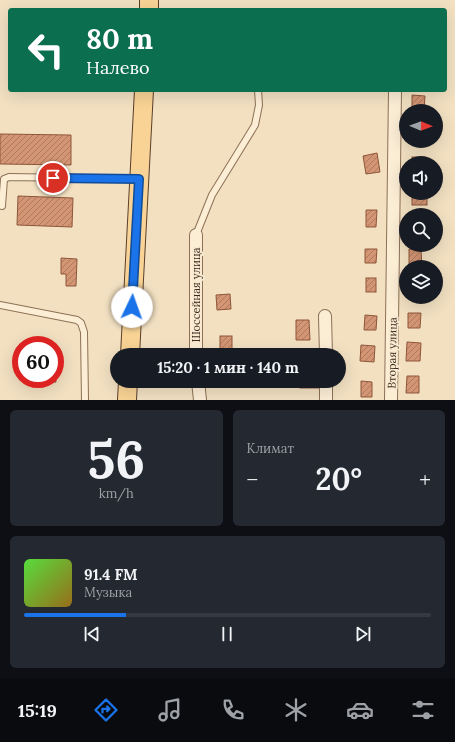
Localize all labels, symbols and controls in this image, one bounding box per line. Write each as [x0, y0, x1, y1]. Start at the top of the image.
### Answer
text: 80 m [86, 21, 153, 57]
icon: left [20, 24, 72, 76]
text: Налево [86, 56, 150, 79]
north arrow [399, 104, 443, 148]
map controls [399, 104, 443, 304]
button: sound [399, 156, 443, 200]
pin [36, 161, 70, 195]
icon: arrive [42, 167, 64, 189]
button: search [399, 208, 443, 252]
street label: Шоссейная улица [189, 247, 203, 342]
button: layers [399, 260, 443, 304]
position arrow [111, 286, 153, 328]
street label: Вторая улица [384, 317, 400, 389]
speed limit sign: 60 [12, 336, 64, 388]
text: 15:20 · 1 мин · 140 m [157, 358, 299, 377]
text: 56 [87, 426, 145, 492]
text: Климат [247, 440, 294, 457]
text: 20° [315, 460, 362, 498]
text: − [247, 465, 258, 493]
text: + [419, 465, 431, 493]
text: km/h [99, 485, 134, 502]
text: 91.4 FM [84, 565, 138, 584]
text: Музыка [84, 584, 132, 601]
icon: previous [81, 623, 103, 645]
icon: pause [216, 623, 238, 645]
icon: next [352, 623, 374, 645]
icon: directions [92, 696, 120, 724]
icon: music [156, 696, 184, 724]
icon: phone [219, 696, 247, 724]
icon: climate [282, 696, 310, 724]
icon: car [346, 696, 374, 724]
icon: filters [409, 696, 437, 724]
text: 15:19 [18, 699, 57, 722]

